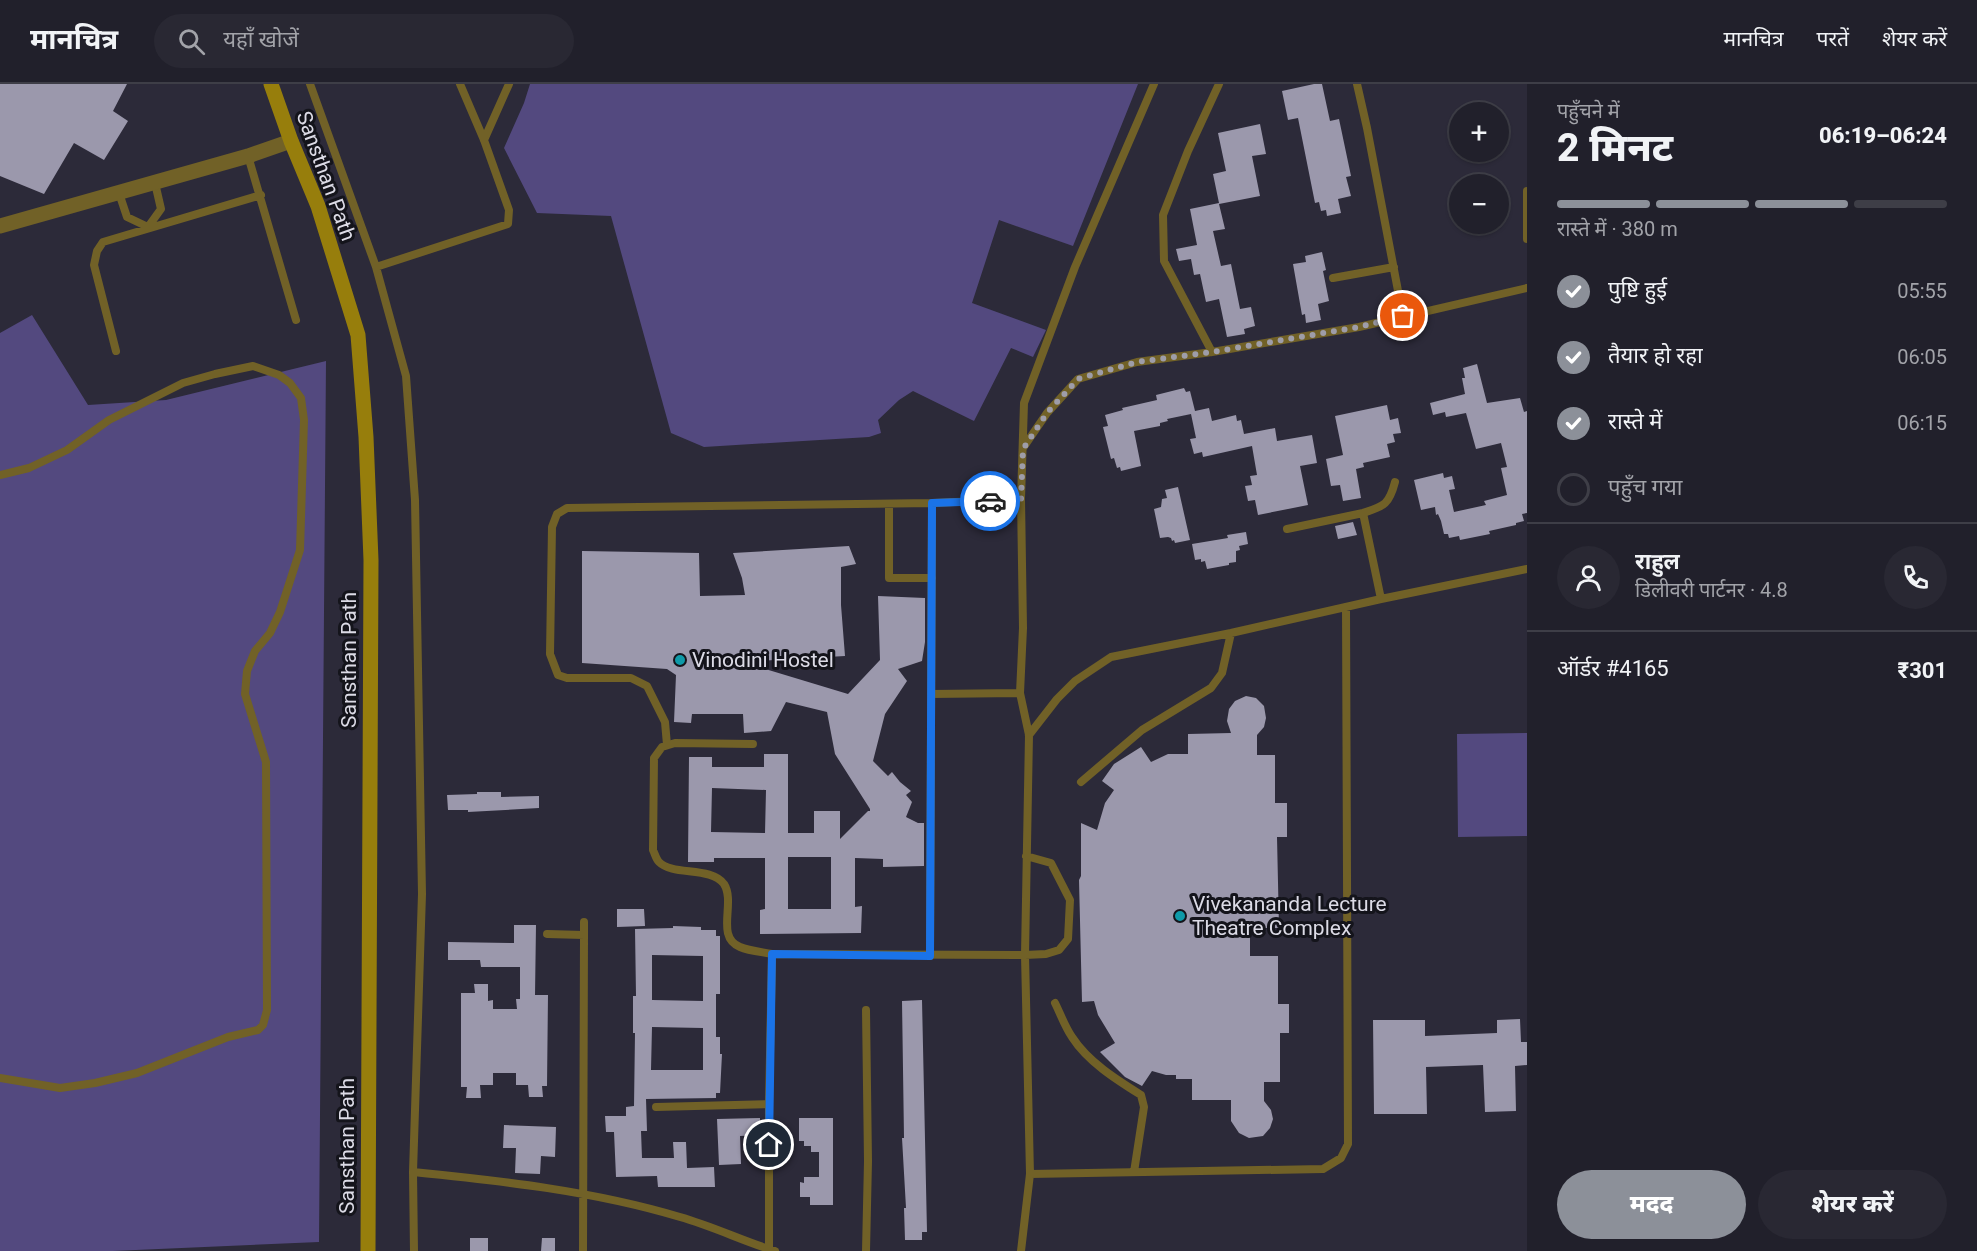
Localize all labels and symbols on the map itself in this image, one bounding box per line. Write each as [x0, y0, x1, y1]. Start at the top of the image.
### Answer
street label: Sansthan Path [291, 108, 361, 244]
pin [1377, 290, 1428, 341]
courier [960, 471, 1020, 531]
street label: Sansthan Path [337, 592, 361, 728]
place label: Vinodini Hostel [692, 648, 834, 672]
marker: Vinodini Hostel [673, 653, 687, 667]
place label: Vivekananda Lecture Theatre Complex [1192, 892, 1387, 940]
marker: Vivekananda Lecture Theatre Complex [1173, 909, 1187, 923]
street label: Sansthan Path [335, 1078, 359, 1214]
pin [743, 1119, 794, 1170]

